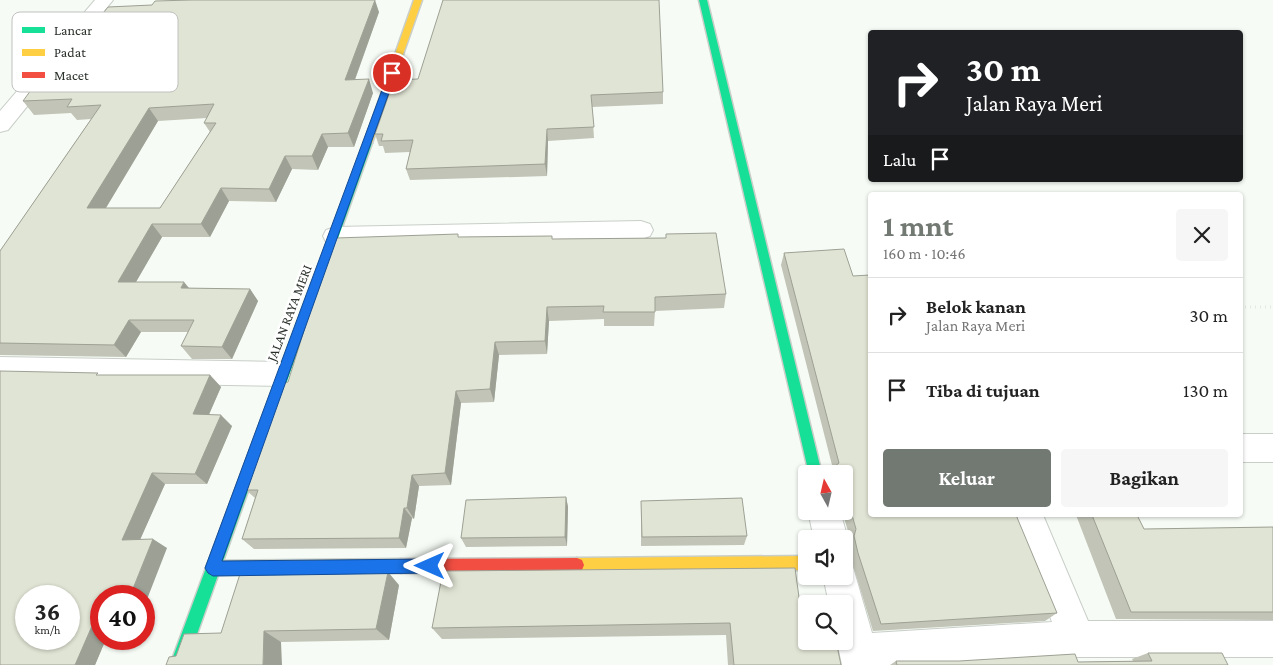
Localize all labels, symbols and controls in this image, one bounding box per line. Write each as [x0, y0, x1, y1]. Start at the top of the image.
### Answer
legend [12, 12, 178, 92]
text: Lancar [54, 22, 92, 38]
text: Padat [54, 44, 86, 60]
icon: right [883, 50, 948, 115]
text: 30 m [966, 50, 1041, 89]
pin [371, 52, 413, 94]
icon: arrive [378, 59, 406, 87]
text: Macet [54, 67, 89, 83]
text: Jalan Raya Meri [966, 91, 1103, 116]
icon: arrive [926, 145, 954, 173]
text: Lalu [883, 149, 916, 170]
text: 1 mnt [883, 209, 953, 242]
button: close [1176, 209, 1228, 261]
text: 160 m · 10:46 [883, 245, 966, 262]
street label: JALAN RAYA MERI [262, 262, 315, 365]
text: Belok kanan [926, 296, 1026, 317]
icon: right [883, 301, 911, 329]
text: 30 m [1189, 305, 1228, 326]
text: Jalan Raya Meri [926, 317, 1025, 334]
icon: arrive [883, 376, 911, 404]
text: Tiba di tujuan [926, 380, 1040, 401]
text: 130 m [1183, 380, 1228, 401]
button: Keluar [883, 449, 1051, 507]
button: Bagikan [1061, 449, 1228, 507]
north arrow [798, 465, 852, 520]
map controls [798, 465, 853, 650]
button: sound [798, 530, 853, 585]
position arrow [403, 539, 455, 591]
speed limit sign: 40 [90, 585, 155, 650]
button: search [798, 595, 853, 650]
text: 36 [35, 598, 60, 625]
text: km/h [35, 623, 60, 637]

